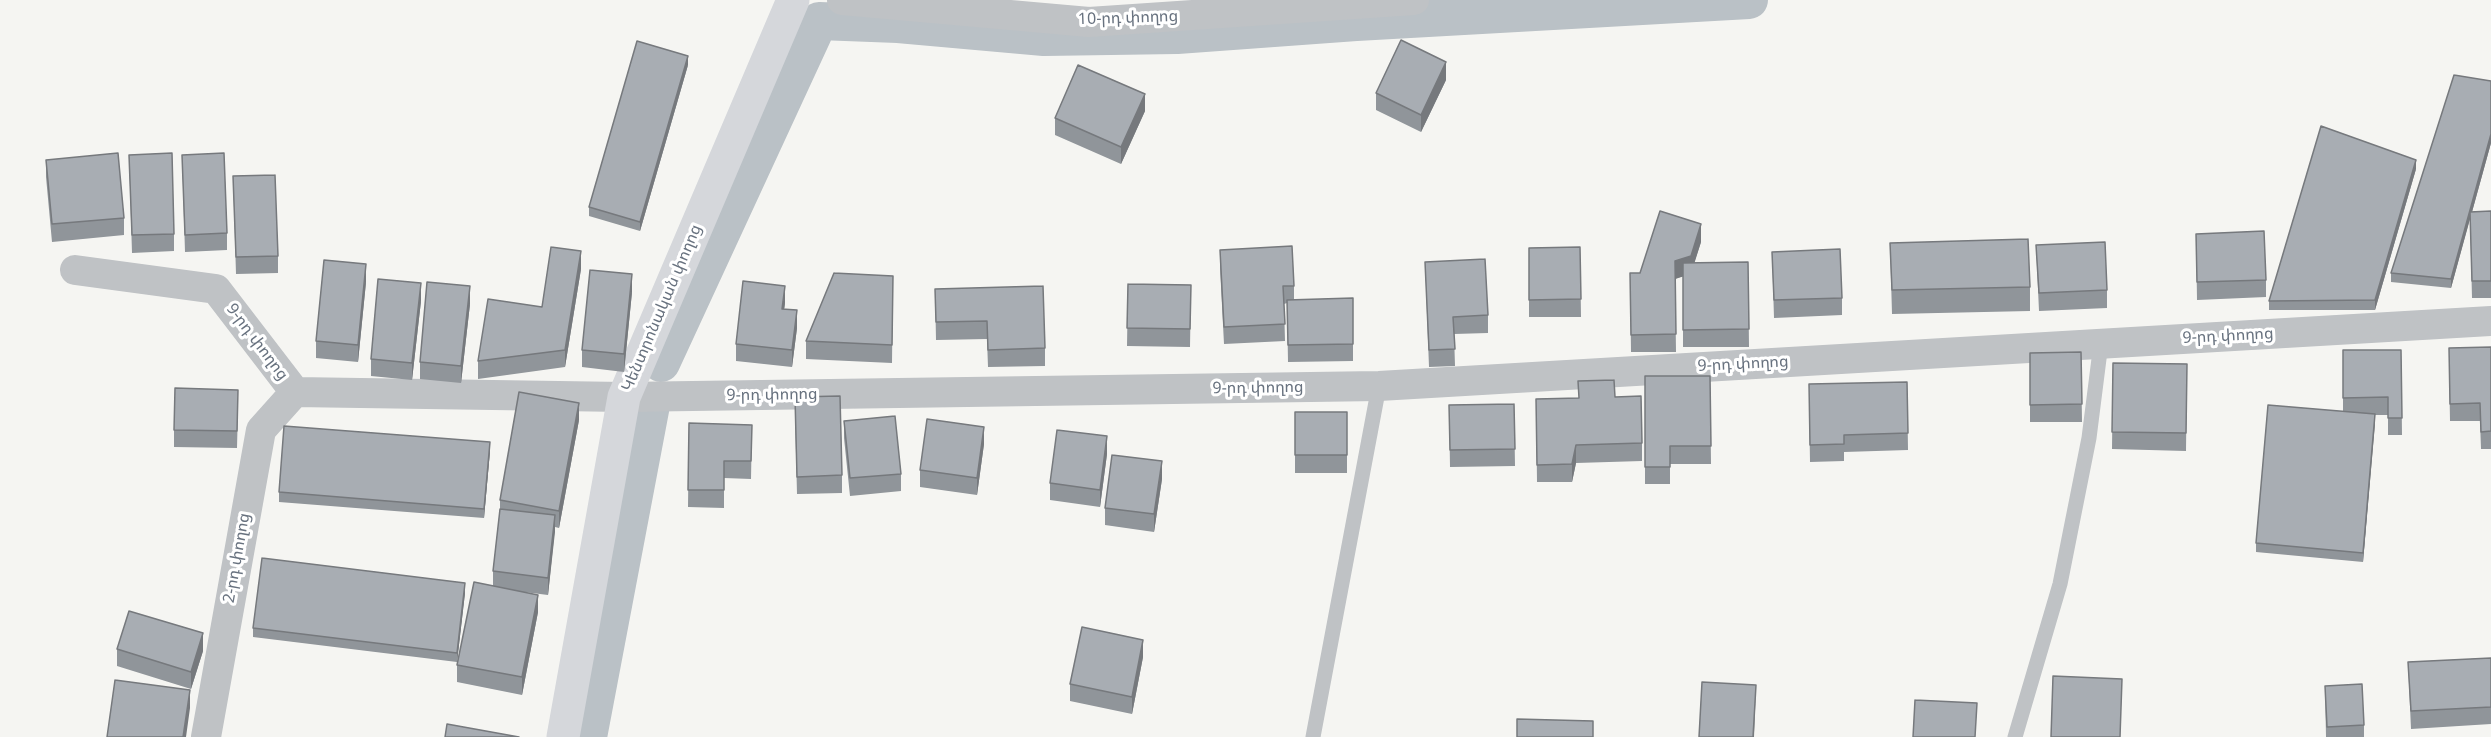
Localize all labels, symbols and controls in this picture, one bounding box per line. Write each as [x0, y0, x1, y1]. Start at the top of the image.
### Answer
street label: 10-րդ փողոց [1078, 7, 1178, 29]
street label: Կենտրոնական փողոց [618, 222, 706, 394]
street label: 9-րդ փողոց [222, 300, 292, 384]
street label: 9-րդ փողոց [2182, 324, 2274, 348]
street label: 9-րդ փողոց [1697, 352, 1789, 376]
street label: 9-րդ փողոց [1212, 378, 1304, 398]
street label: 9-րդ փողոց [726, 385, 818, 405]
street label: 2-րդ փողոց [220, 512, 254, 604]

